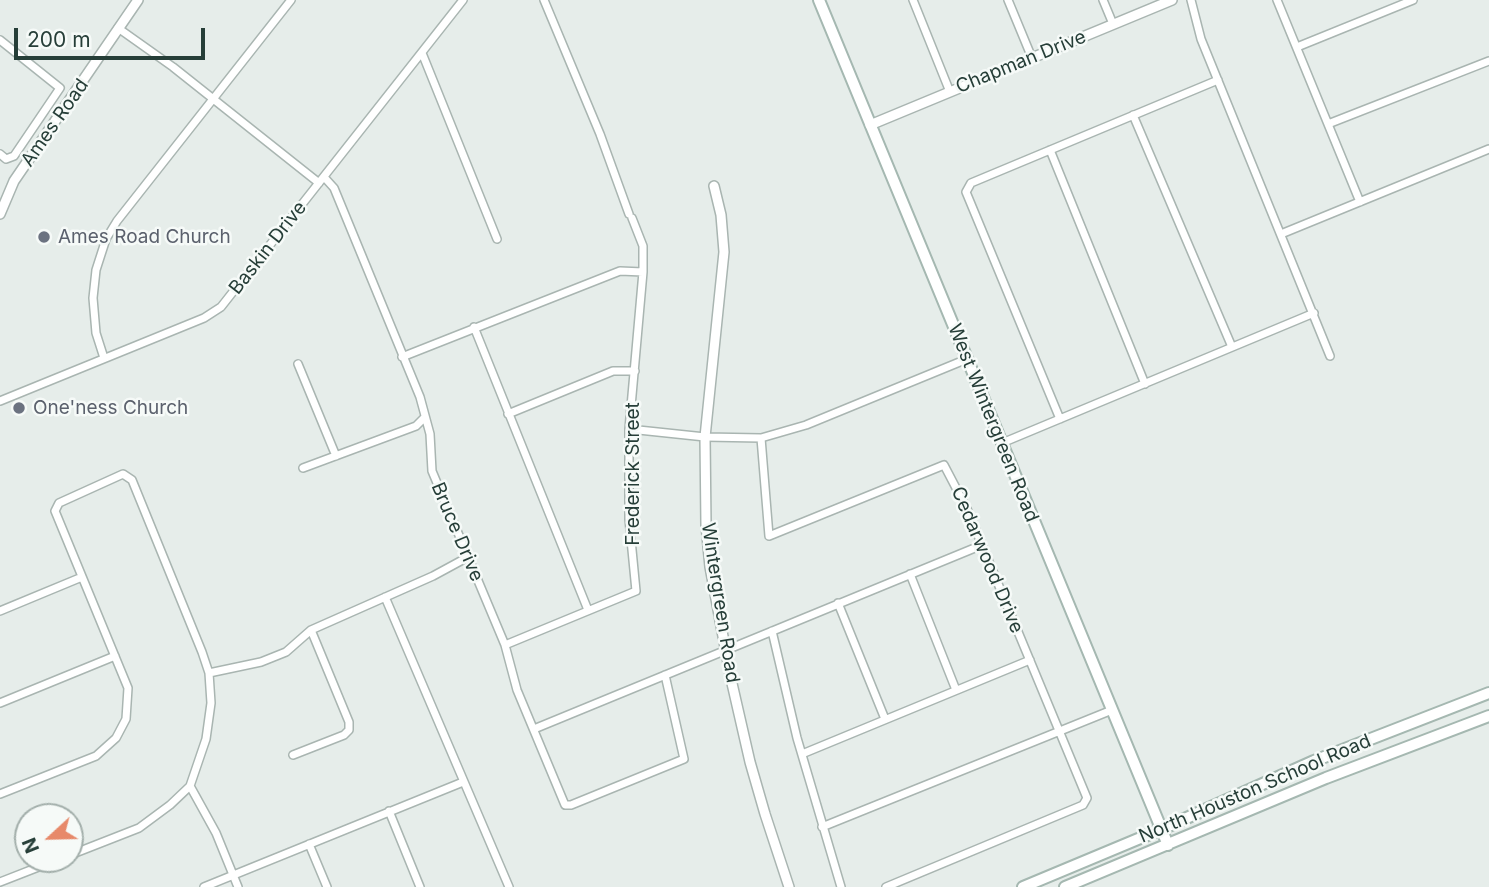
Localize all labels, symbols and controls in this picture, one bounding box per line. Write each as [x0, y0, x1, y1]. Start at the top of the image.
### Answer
scale bar [18, 14, 208, 58]
street label: Chapman Drive [953, 25, 1089, 99]
text: 200 m [27, 27, 91, 52]
street label: Ames Road [16, 75, 94, 171]
street label: Baskin Drive [225, 197, 311, 299]
place label: Ames Road Church [58, 226, 231, 248]
marker: Ames Road Church [36, 229, 52, 245]
street label: West Wintergreen Road [943, 320, 1043, 526]
place label: One'ness Church [33, 397, 188, 419]
marker: One'ness Church [11, 400, 27, 416]
street label: Frederick Street [622, 402, 644, 546]
street label: Bruce Drive [426, 479, 488, 585]
street label: Cedarwood Drive [946, 483, 1028, 637]
street label: Wintergreen Road [696, 521, 744, 685]
street label: North Houston School Road [1136, 730, 1374, 848]
north arrow [14, 803, 84, 873]
text: N [18, 834, 44, 856]

